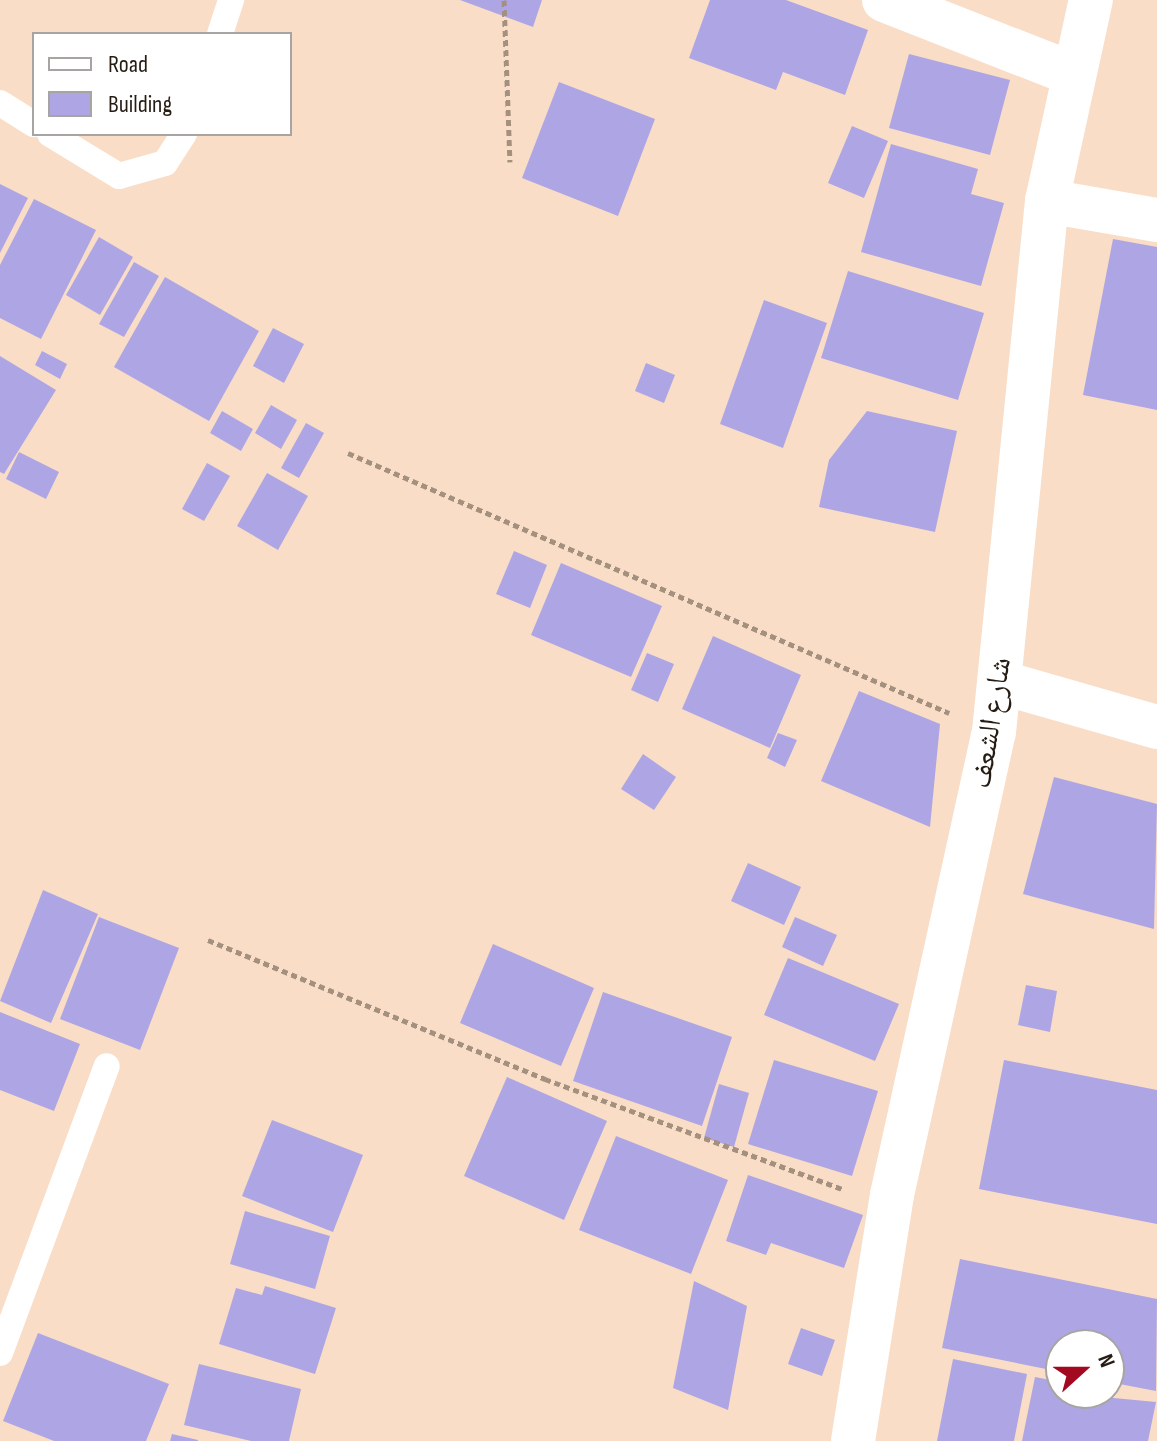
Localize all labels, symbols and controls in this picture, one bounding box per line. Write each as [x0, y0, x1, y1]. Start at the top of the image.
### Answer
legend [32, 32, 292, 136]
text: Road [108, 50, 148, 79]
text: Building [108, 90, 172, 119]
street label: شارع الشعف [963, 655, 1019, 791]
north arrow [1045, 1329, 1125, 1409]
text: N [1091, 1351, 1121, 1371]

